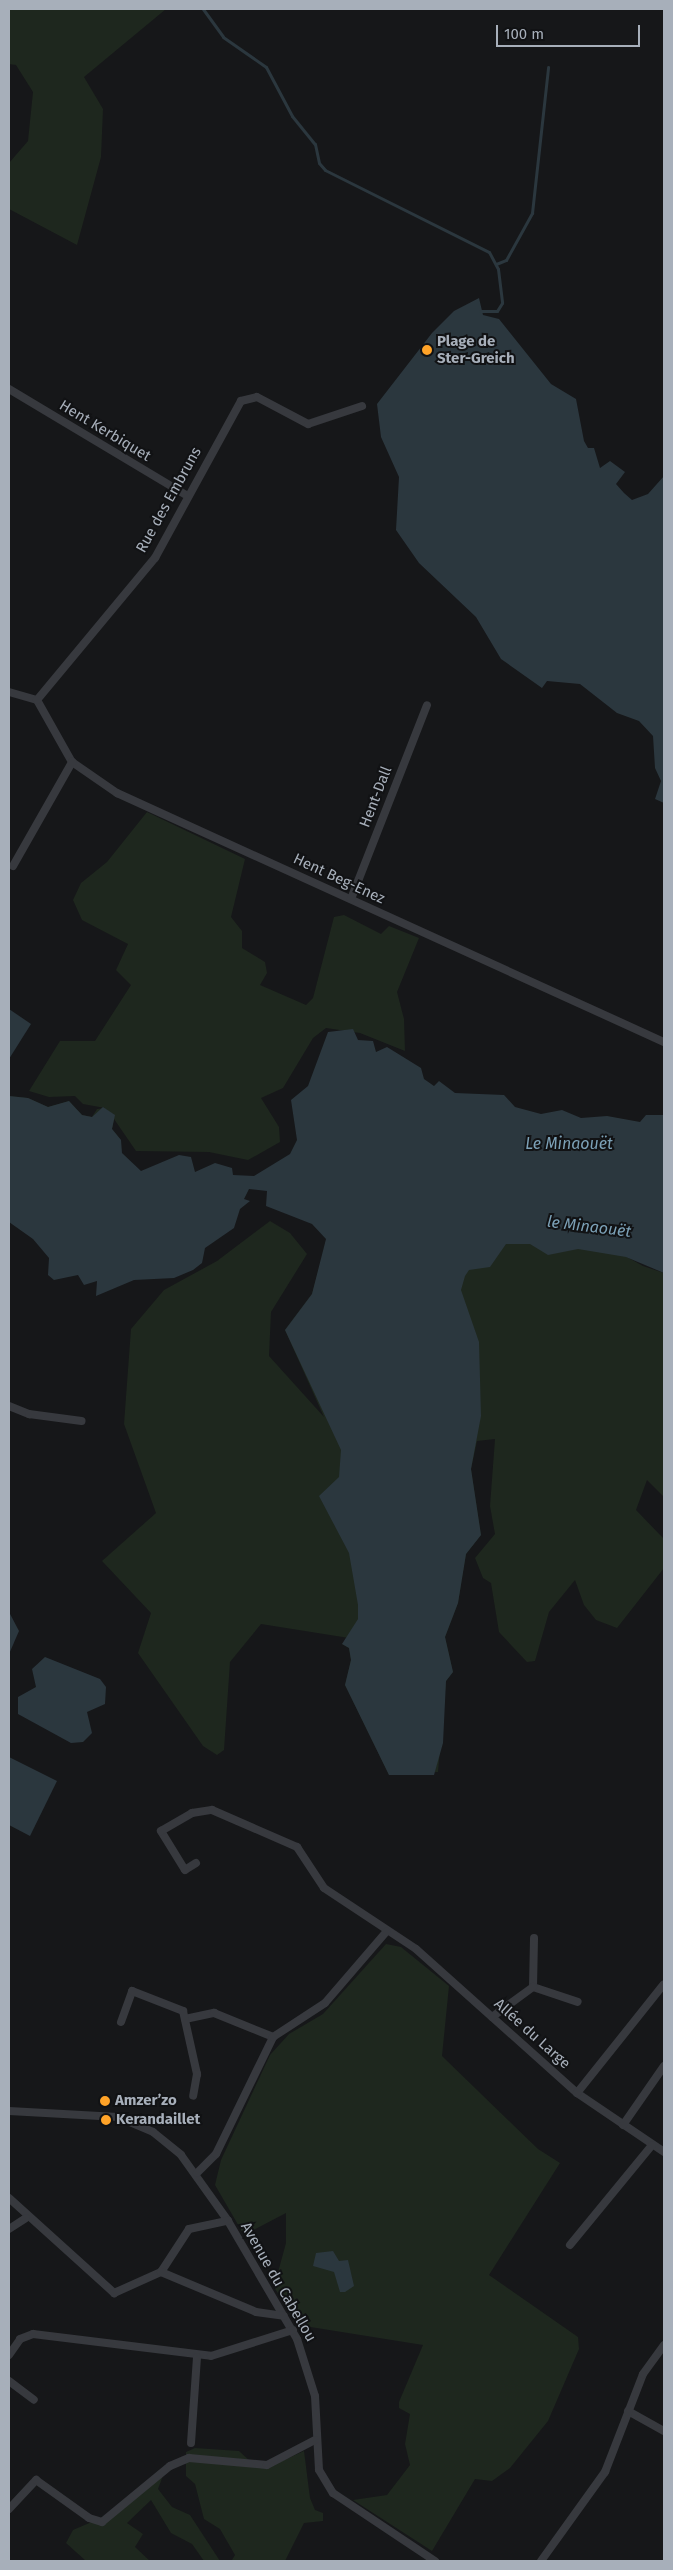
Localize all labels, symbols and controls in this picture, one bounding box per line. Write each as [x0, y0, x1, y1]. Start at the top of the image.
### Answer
scale bar [498, 15, 642, 47]
text: 100 m [504, 25, 544, 43]
place label: Plage de Ster-Greich [437, 332, 515, 367]
marker: Plage de Ster-Greich [421, 344, 433, 356]
street label: Hent Kerbiquet [56, 397, 154, 465]
street label: Rue des Embruns [133, 444, 205, 556]
street label: Hent-Dall [356, 764, 396, 830]
street label: Hent Beg-Enez [290, 850, 388, 908]
water label: Le Minaouët [525, 1134, 613, 1154]
water label: le Minaouët [546, 1212, 632, 1242]
street label: Allée du Large [490, 1995, 574, 2073]
place label: Amzer’zo [115, 2092, 177, 2110]
marker: Amzer’zo [99, 2095, 111, 2107]
place label: Kerandaillet [116, 2111, 200, 2129]
marker: Kerandaillet [100, 2114, 112, 2126]
street label: Avenue du Cabellou [236, 2219, 320, 2345]

